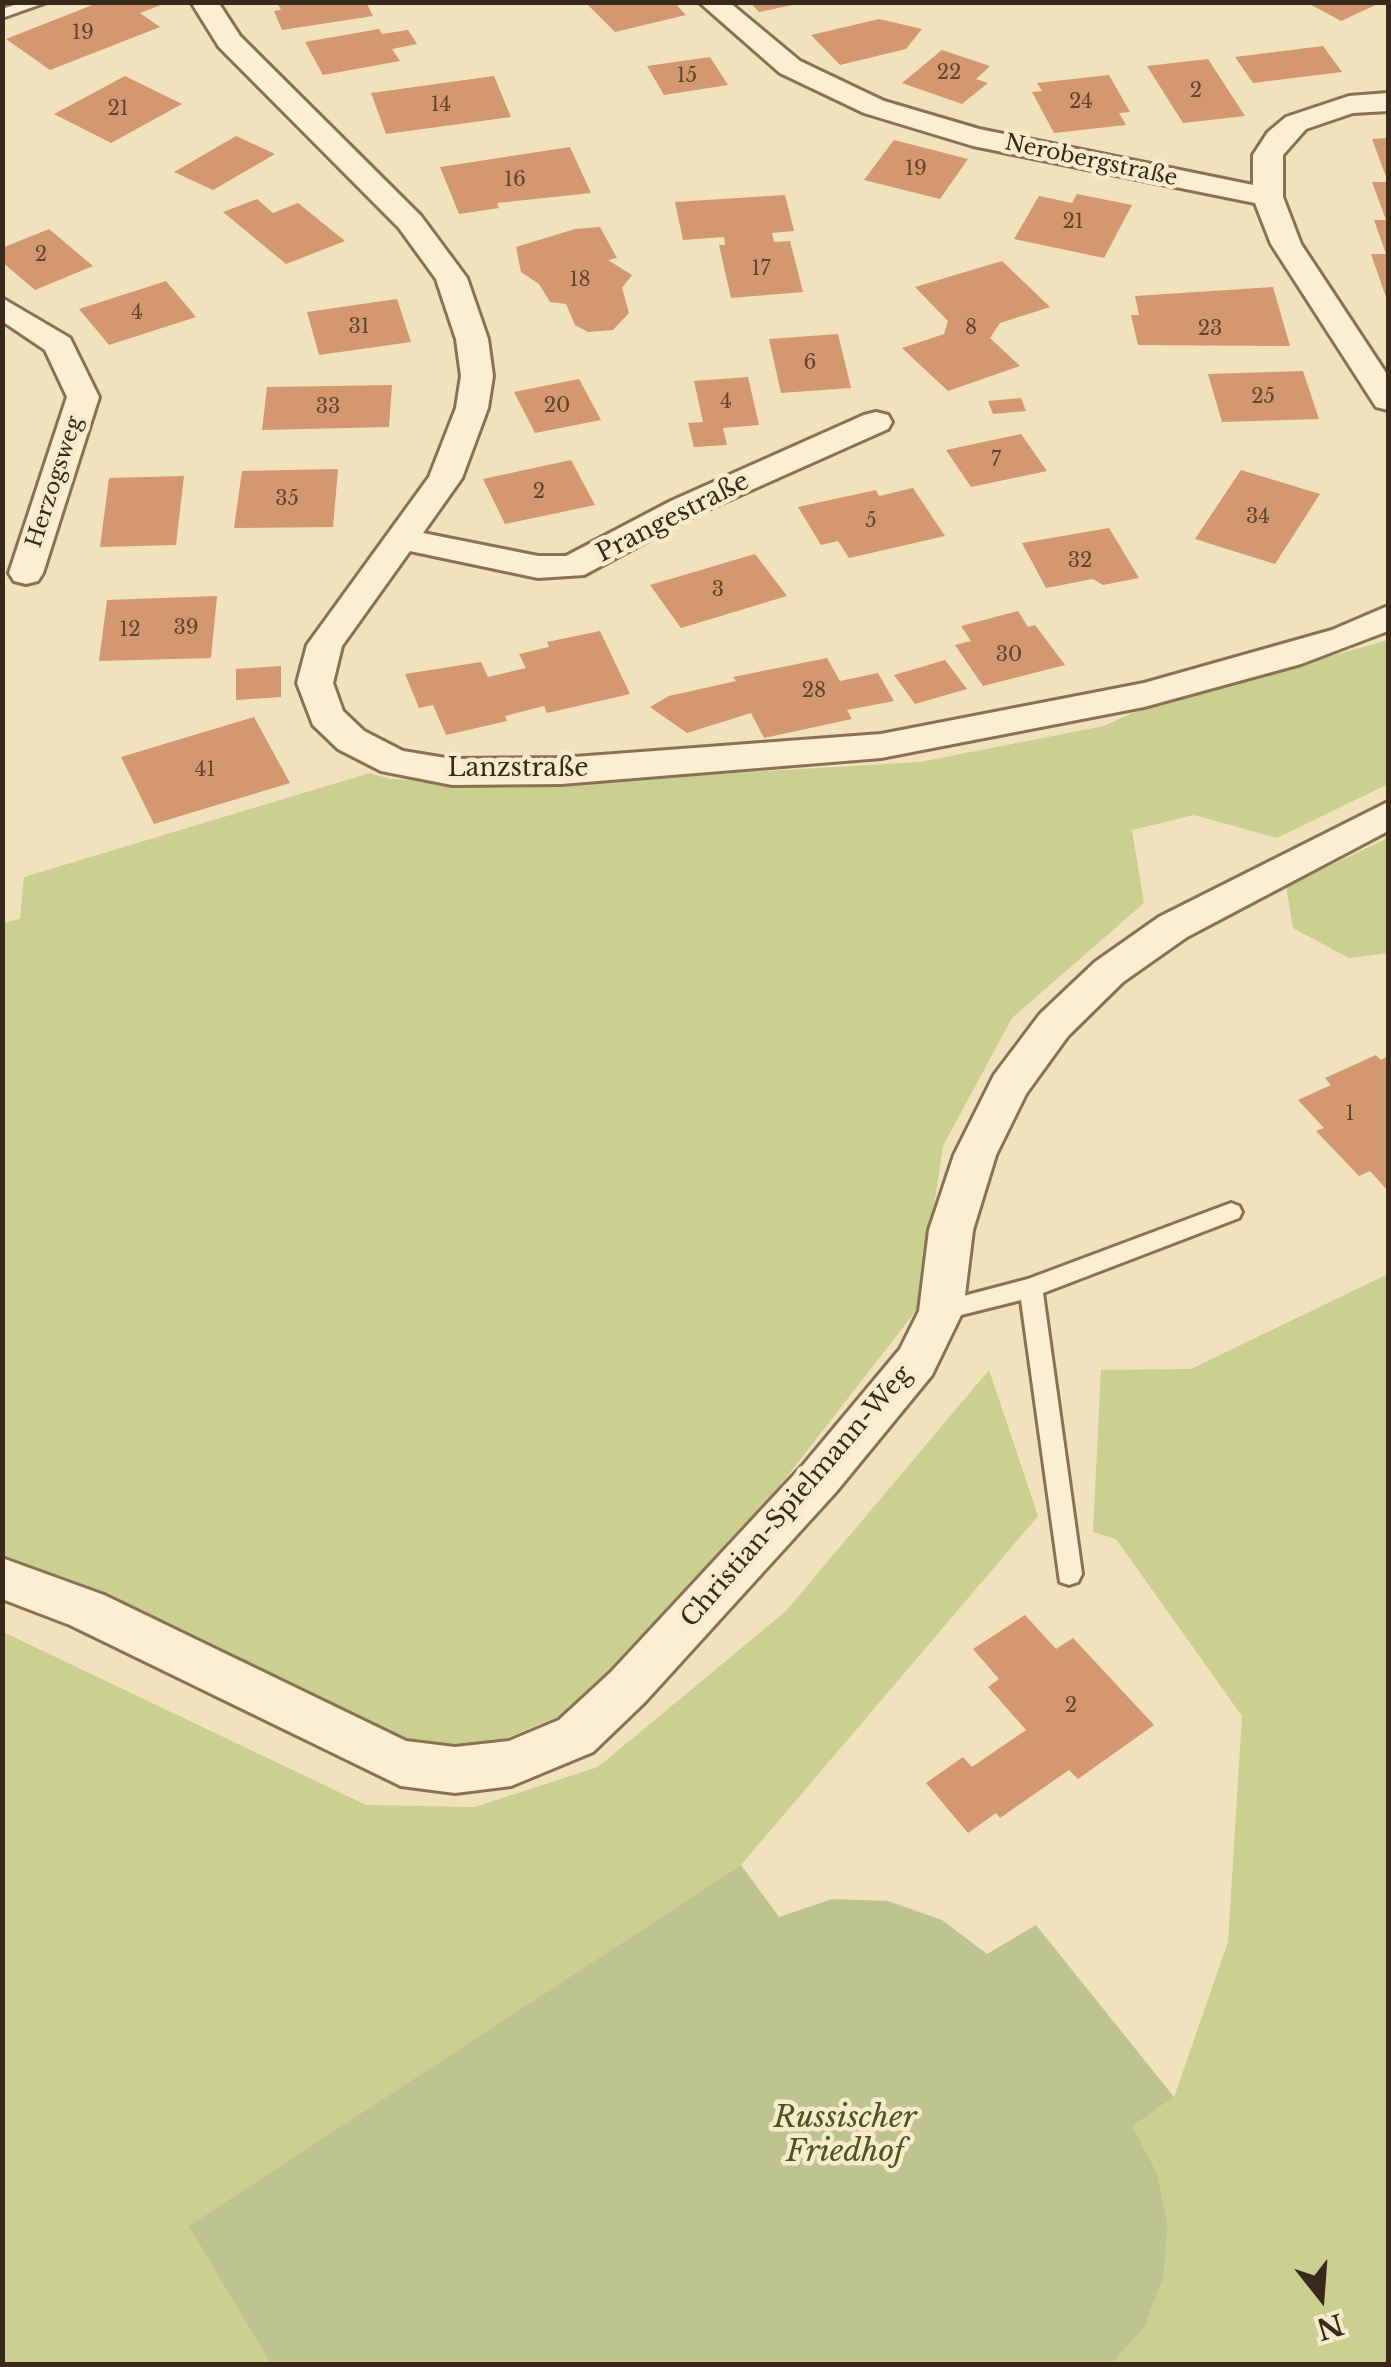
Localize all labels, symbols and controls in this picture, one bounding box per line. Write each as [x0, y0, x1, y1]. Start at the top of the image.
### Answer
house number: 19 [72, 21, 94, 45]
house number: 22 [937, 61, 961, 85]
house number: 15 [677, 64, 697, 88]
house number: 2 [1190, 79, 1202, 103]
house number: 24 [1069, 90, 1093, 114]
house number: 14 [431, 93, 451, 117]
house number: 21 [107, 97, 129, 121]
street label: Nerobergstraße [1002, 130, 1180, 192]
house number: 19 [905, 157, 927, 181]
house number: 16 [504, 168, 526, 192]
house number: 21 [1062, 210, 1084, 234]
house number: 2 [35, 243, 47, 267]
house number: 17 [752, 257, 770, 281]
house number: 18 [569, 268, 591, 292]
house number: 4 [131, 301, 143, 325]
house number: 31 [348, 315, 370, 339]
house number: 8 [965, 316, 977, 340]
house number: 23 [1198, 317, 1222, 341]
house number: 6 [804, 351, 816, 375]
house number: 25 [1251, 385, 1275, 409]
house number: 4 [720, 390, 732, 414]
house number: 20 [544, 394, 570, 418]
house number: 33 [316, 395, 340, 419]
street label: Herzogsweg [21, 413, 89, 551]
house number: 7 [991, 448, 1001, 472]
street label: Prangestraße [592, 467, 754, 569]
house number: 2 [533, 480, 545, 504]
house number: 35 [275, 487, 299, 511]
house number: 34 [1246, 505, 1270, 529]
house number: 5 [865, 509, 877, 533]
house number: 32 [1068, 549, 1092, 573]
house number: 3 [712, 578, 724, 602]
house number: 39 [173, 616, 199, 640]
house number: 12 [119, 618, 141, 642]
house number: 30 [996, 643, 1022, 667]
house number: 28 [802, 679, 826, 703]
street label: Lanzstraße [447, 754, 589, 784]
house number: 41 [195, 758, 215, 782]
house number: 1 [1346, 1102, 1354, 1126]
street label: Christian-Spielmann-Weg [675, 1360, 919, 1634]
house number: 2 [1065, 1694, 1077, 1718]
park label: Russischer Friedhof [774, 2101, 916, 2172]
north arrow [1271, 2247, 1371, 2347]
text: N [1312, 2306, 1348, 2347]

